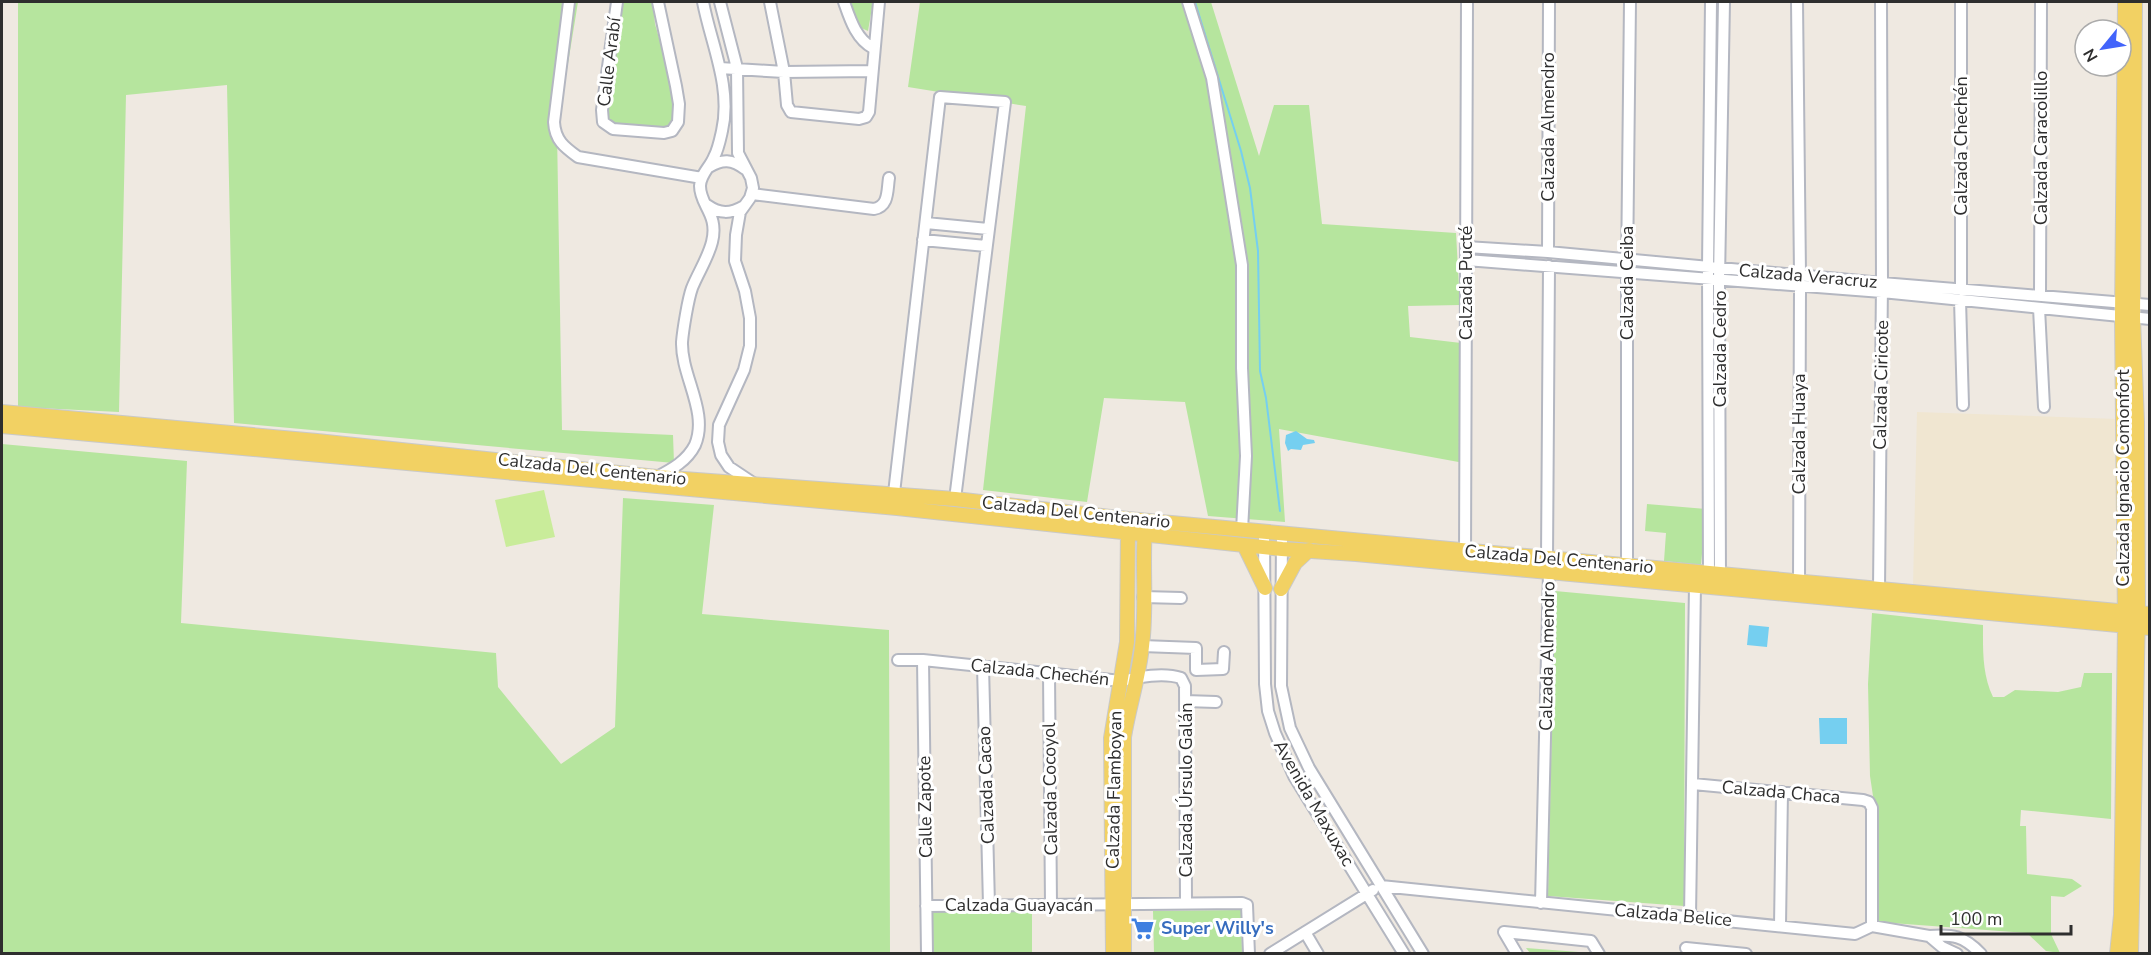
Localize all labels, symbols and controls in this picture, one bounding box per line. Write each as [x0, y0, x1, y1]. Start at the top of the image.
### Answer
street label: Calle Arabí [592, 15, 626, 108]
north arrow [2073, 18, 2133, 78]
text: N [2078, 44, 2103, 66]
street label: Calzada Almendro [1536, 52, 1560, 202]
street label: Calzada Caracolillo [2029, 71, 2053, 225]
street label: Calzada Chechén [1949, 76, 1973, 216]
street label: Calzada Pucté [1454, 226, 1478, 340]
street label: Calzada Ceiba [1615, 226, 1639, 340]
street label: Calzada Veracruz [1738, 258, 1878, 294]
street label: Calzada Cedro [1708, 290, 1732, 408]
street label: Calzada Ciricote [1868, 320, 1894, 450]
street label: Calzada Ignacio Comonfort [2111, 369, 2135, 587]
street label: Calzada Huaya [1787, 374, 1811, 495]
street label: Calzada Del Centenario [497, 447, 687, 491]
street label: Calzada Del Centenario [981, 490, 1171, 534]
street label: Calzada Del Centenario [1464, 539, 1654, 579]
street label: Calzada Almendro [1534, 581, 1560, 731]
street label: Calzada Chechén [969, 653, 1111, 691]
street label: Calzada Úrsulo Galán [1174, 703, 1198, 877]
street label: Calzada Flamboyan [1101, 711, 1127, 869]
street label: Calzada Cocoyol [1037, 722, 1063, 856]
street label: Calzada Cacao [972, 725, 1000, 845]
street label: Avenida Maxuxac [1268, 735, 1360, 871]
street label: Calle Zapote [912, 756, 938, 858]
street label: Calzada Chaca [1721, 775, 1841, 809]
street label: Calzada Guayacán [945, 893, 1093, 917]
street label: Calzada Belice [1613, 898, 1733, 932]
scale bar [1941, 898, 2072, 936]
text: 100 m [1950, 907, 2002, 931]
supermarket icon: Super Willy's [1130, 915, 1156, 941]
place label: Super Willy's [1161, 916, 1274, 940]

